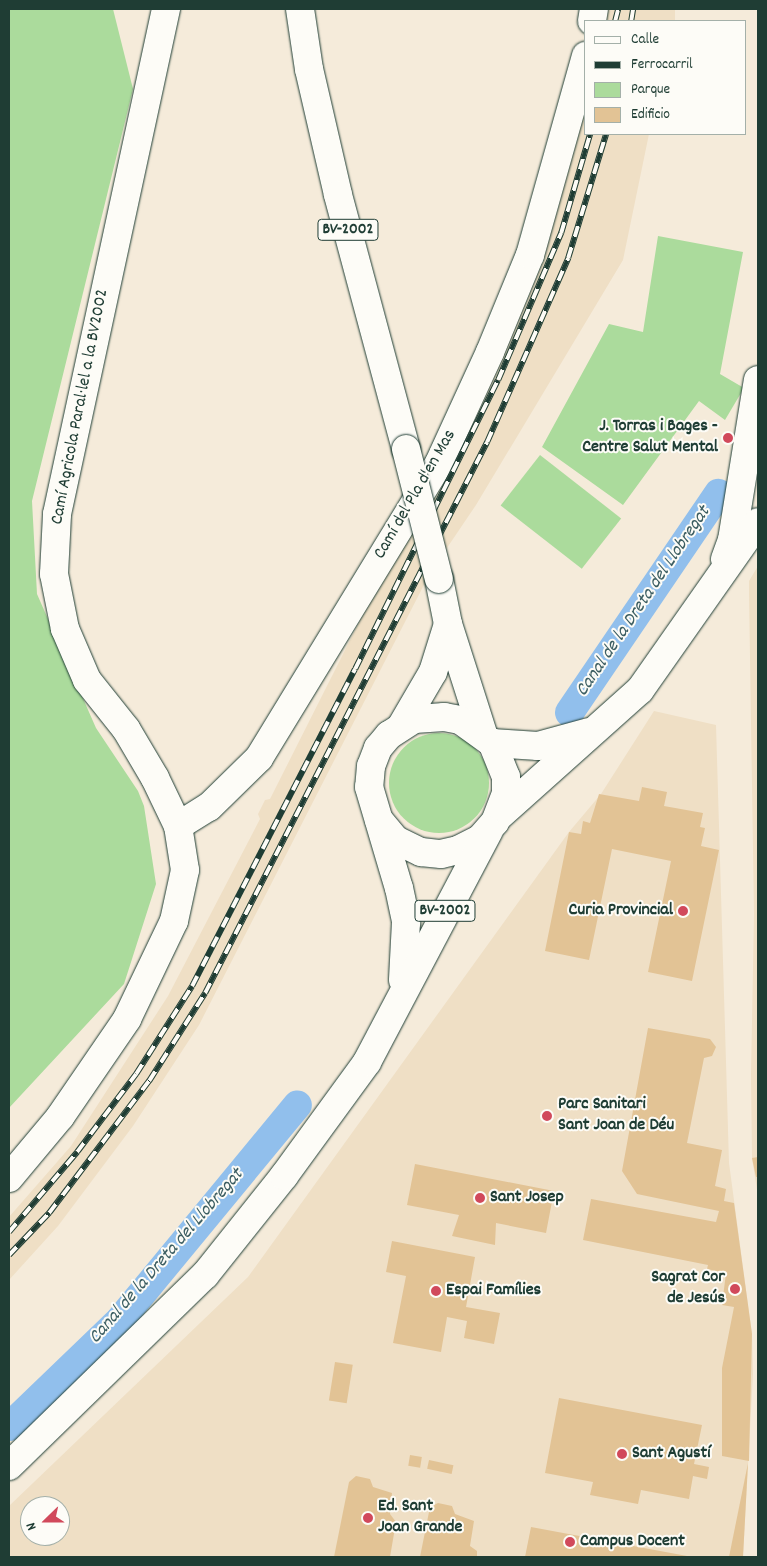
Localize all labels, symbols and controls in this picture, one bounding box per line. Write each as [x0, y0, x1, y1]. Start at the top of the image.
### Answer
legend [584, 20, 747, 135]
text: Calle [631, 29, 659, 51]
text: Ferrocarril [631, 54, 693, 76]
text: Parque [631, 79, 670, 101]
text: Edificio [631, 104, 670, 126]
road number: BV-2002 [317, 216, 379, 244]
street label: Camí Agricola Paral·lel a la BV2002 [48, 287, 114, 527]
place label: J. Torras i Bages - Centre Salut Mental [582, 417, 718, 459]
street label: Camí del Pla d'en Mas [370, 426, 462, 564]
marker: J. Torras i Bages - Centre Salut Mental [722, 432, 734, 444]
water label: Canal de la Dreta del Llobregat [572, 503, 716, 701]
road number: BV-2002 [414, 898, 476, 924]
place label: Curia Provincial [569, 900, 673, 922]
marker: Curia Provincial [677, 905, 689, 917]
place label: Parc Sanitari Sant Joan de Déu [558, 1095, 674, 1138]
marker: Parc Sanitari Sant Joan de Déu [540, 1109, 554, 1123]
water label: Canal de la Dreta del Llobregat [85, 1165, 249, 1349]
place label: Sant Josep [490, 1187, 564, 1209]
marker: Sant Josep [474, 1192, 486, 1204]
place label: Sagrat Cor de Jesús [651, 1268, 725, 1310]
place label: Espai Famílies [446, 1280, 541, 1302]
marker: Sagrat Cor de Jesús [729, 1283, 741, 1295]
marker: Espai Famílies [430, 1285, 442, 1297]
place label: Sant Agustí [632, 1443, 710, 1465]
marker: Sant Agustí [616, 1448, 628, 1460]
north arrow [20, 1496, 70, 1546]
place label: Ed. Sant Joan Grande [378, 1497, 462, 1540]
marker: Ed. Sant Joan Grande [362, 1512, 374, 1524]
text: N [21, 1519, 43, 1533]
place label: Campus Docent [580, 1531, 685, 1553]
marker: Campus Docent [564, 1536, 576, 1548]

